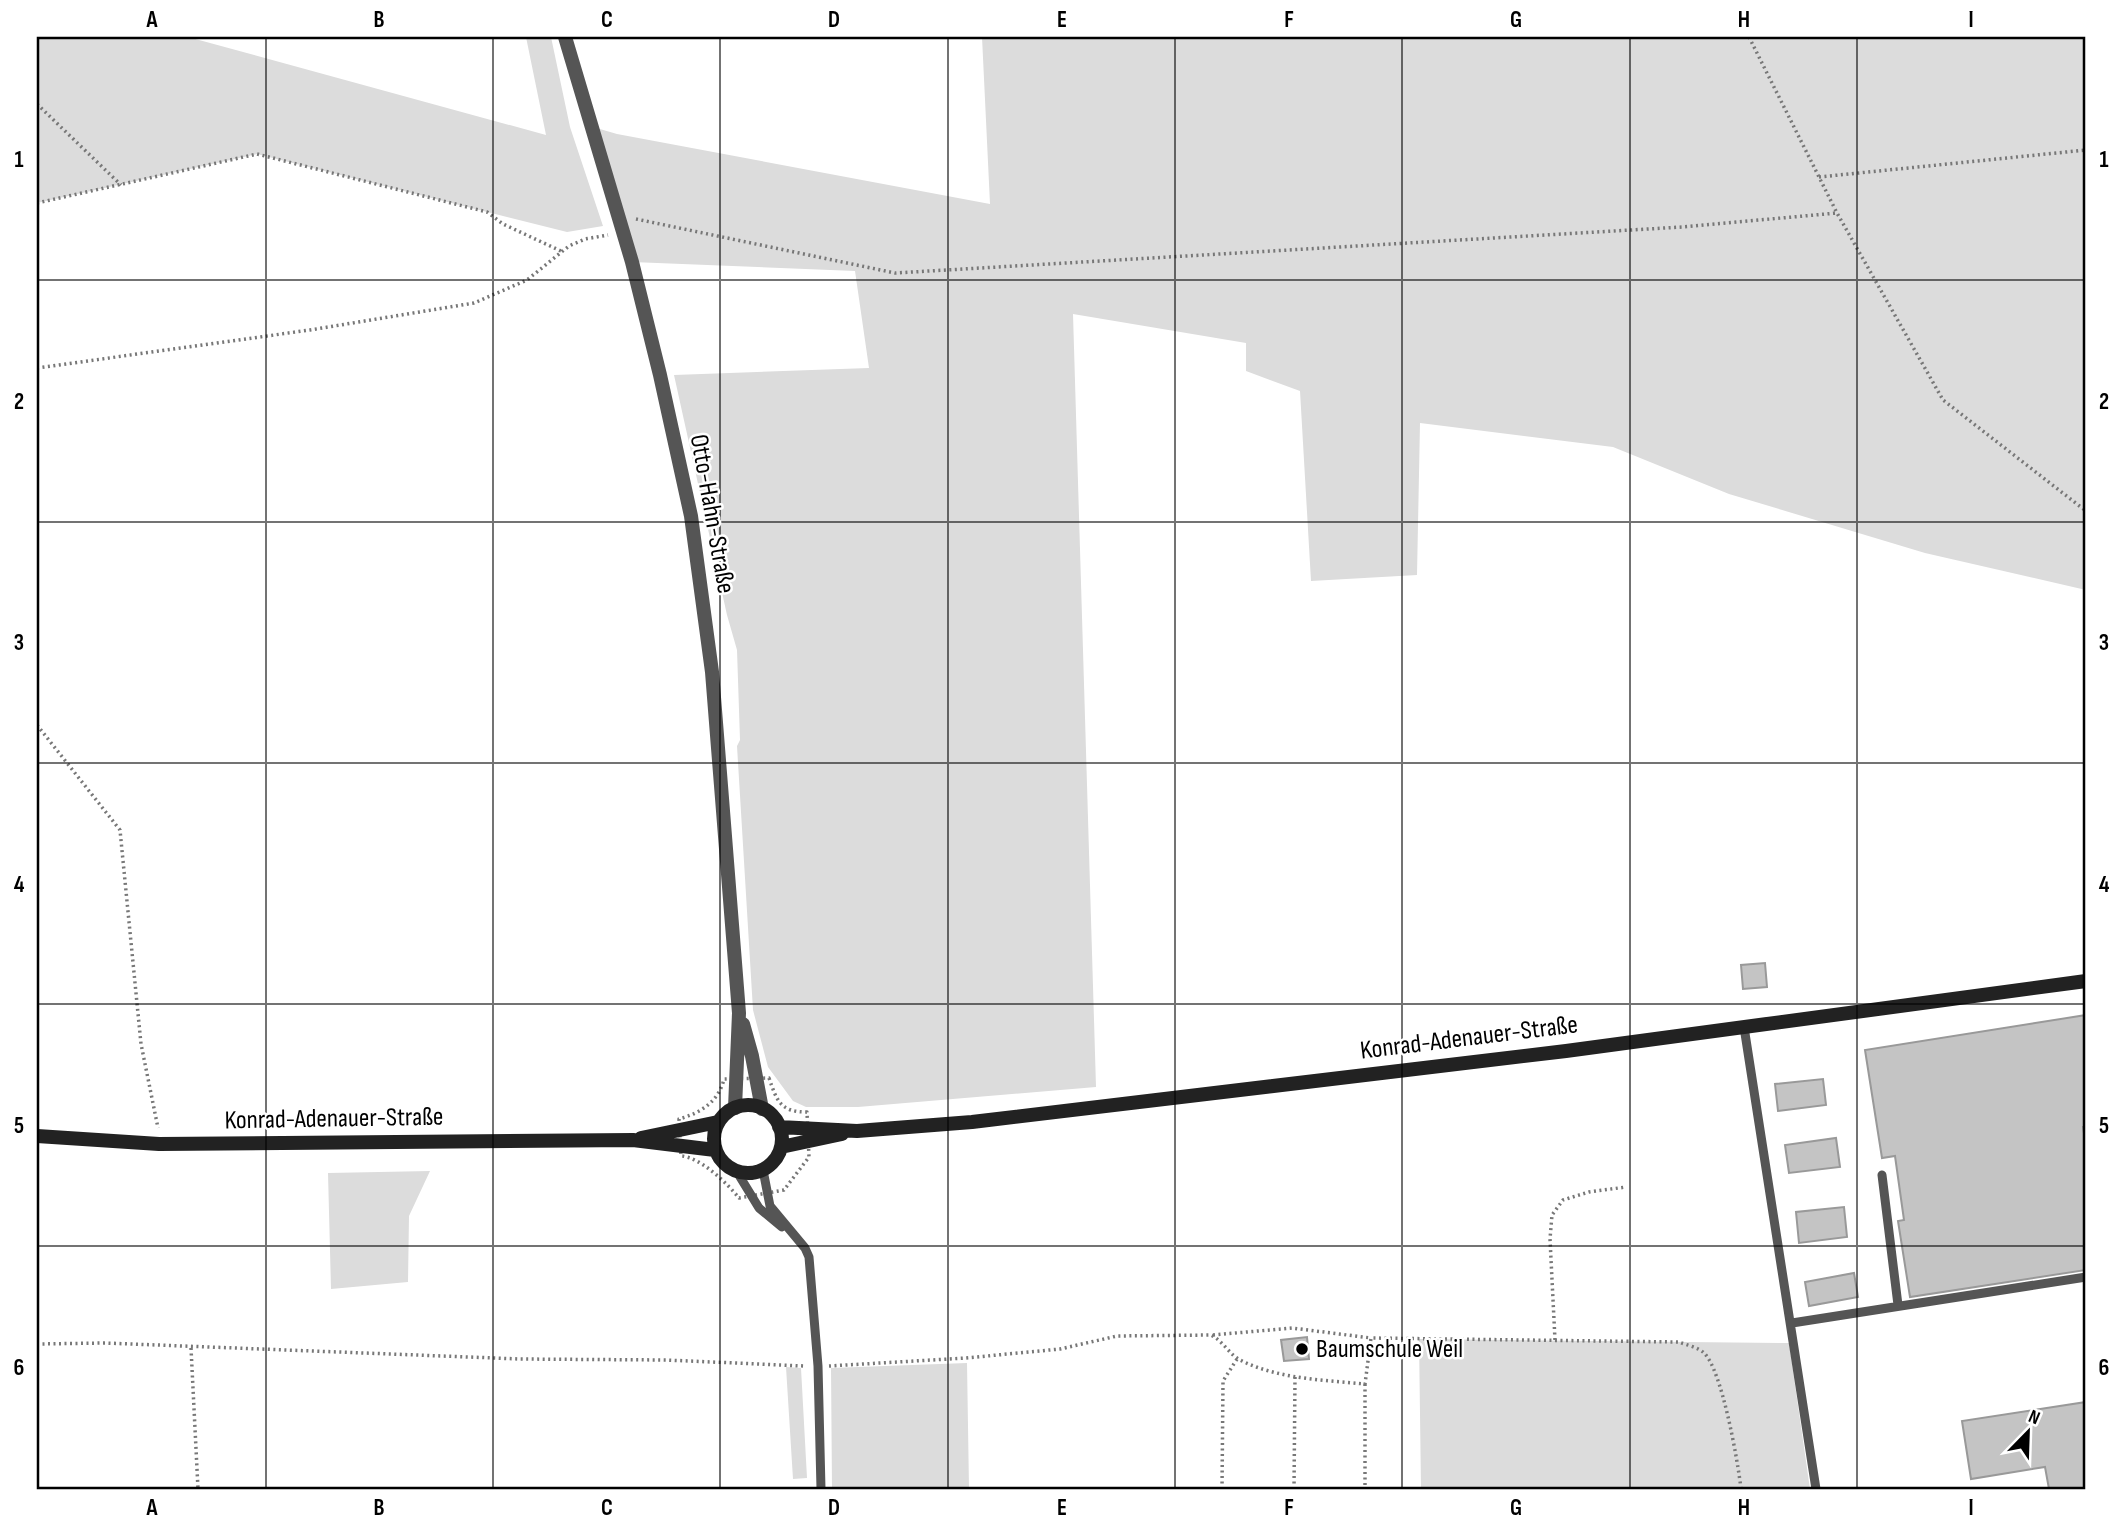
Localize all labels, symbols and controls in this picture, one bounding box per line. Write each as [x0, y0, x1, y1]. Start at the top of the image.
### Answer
text: A [146, 6, 159, 34]
text: B [374, 6, 385, 34]
text: C [601, 6, 613, 34]
text: D [828, 6, 840, 34]
text: E [1057, 6, 1067, 34]
text: F [1284, 6, 1294, 34]
text: G [1510, 6, 1522, 34]
text: H [1738, 6, 1750, 34]
text: I [1968, 6, 1974, 34]
text: 1 [14, 146, 24, 174]
text: 1 [2099, 146, 2109, 174]
text: 2 [14, 388, 24, 416]
text: 2 [2099, 388, 2109, 416]
street label: Otto-Hahn-Straße [683, 432, 741, 596]
text: 3 [14, 629, 24, 657]
text: 3 [2099, 629, 2109, 657]
text: 4 [14, 871, 25, 899]
text: 4 [2099, 871, 2110, 899]
street label: Konrad-Adenauer-Straße [1358, 1009, 1580, 1067]
street label: Konrad-Adenauer-Straße [224, 1102, 444, 1136]
text: 5 [14, 1112, 24, 1140]
text: 5 [2099, 1112, 2109, 1140]
place label: Baumschule Weil [1316, 1334, 1463, 1365]
marker: Baumschule Weil [1294, 1341, 1310, 1357]
text: 6 [14, 1354, 24, 1382]
text: 6 [2099, 1354, 2109, 1382]
north arrow [1994, 1396, 2064, 1466]
text: N [2025, 1405, 2043, 1430]
text: A [146, 1494, 159, 1522]
text: B [374, 1494, 385, 1522]
text: C [601, 1494, 613, 1522]
text: D [828, 1494, 840, 1522]
text: E [1057, 1494, 1067, 1522]
text: F [1284, 1494, 1294, 1522]
text: G [1510, 1494, 1522, 1522]
text: H [1738, 1494, 1750, 1522]
text: I [1968, 1494, 1974, 1522]

